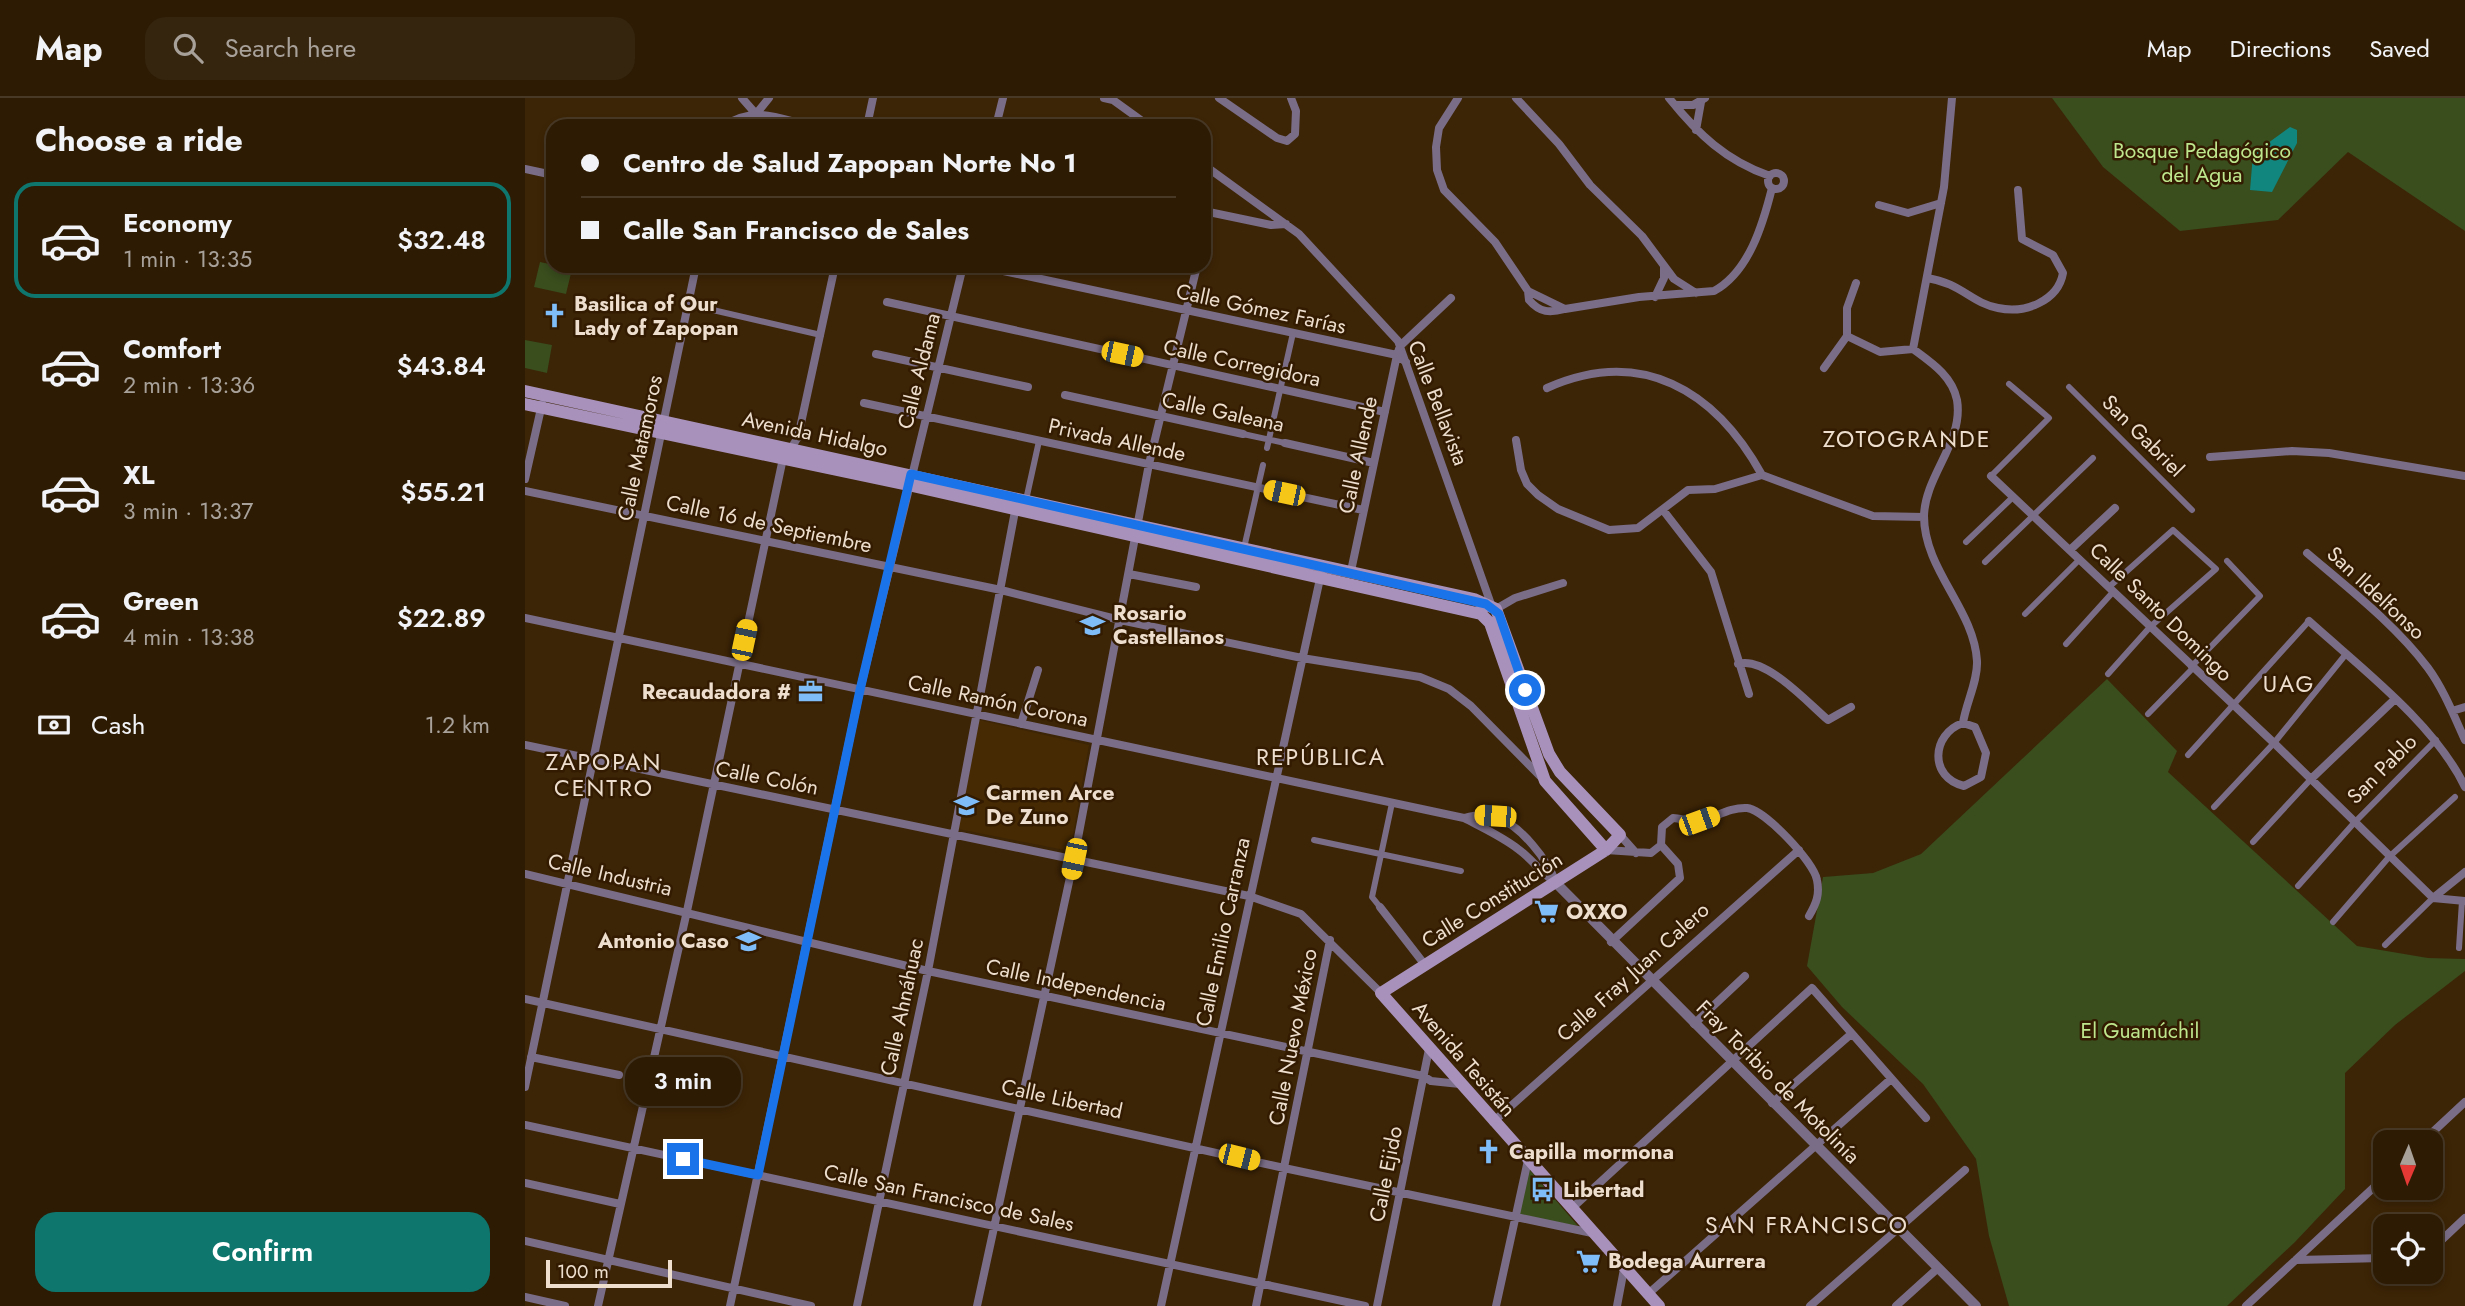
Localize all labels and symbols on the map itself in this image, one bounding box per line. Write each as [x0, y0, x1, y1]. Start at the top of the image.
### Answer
park label: Bosque Pedagógico del Agua [2113, 136, 2291, 190]
street label: Calle Gómez Farías [1173, 276, 1349, 342]
place label: Basilica of Our Lady of Zapopan [574, 289, 739, 343]
church icon: Basilica of Our Lady of Zapopan [540, 302, 568, 330]
street label: Calle Aldama [890, 310, 948, 432]
street label: Calle Corregidora [1161, 332, 1323, 394]
street label: Calle Bellavista [1400, 336, 1476, 470]
car [1100, 339, 1145, 369]
street label: Calle Matamoros [610, 372, 670, 524]
street label: Calle Galeana [1159, 384, 1287, 440]
street label: San Gabriel [2095, 388, 2191, 484]
street label: Calle Allende [1331, 393, 1385, 517]
street label: Avenida Hidalgo [739, 404, 891, 464]
street label: Privada Allende [1046, 411, 1189, 469]
district label: ZOTOGRANDE [1823, 422, 1991, 456]
car [1262, 478, 1307, 508]
street label: Calle 16 de Septiembre [663, 488, 875, 561]
street label: Calle Santo Domingo [2083, 536, 2239, 688]
street label: San Ildelfonso [2320, 539, 2432, 647]
place label: Rosario Castellanos [1113, 598, 1224, 652]
school or university icon: Rosario Castellanos [1079, 611, 1107, 639]
car [730, 617, 759, 663]
street label: Calle Ramón Corona [905, 667, 1091, 735]
district label: UAG [2263, 667, 2315, 701]
route start [1509, 674, 1541, 706]
place label: Recaudadora # [642, 677, 791, 707]
office icon: Recaudadora # [797, 678, 825, 706]
street label: San Pablo [2340, 727, 2424, 811]
district label: REPÚBLICA [1256, 740, 1386, 774]
district label: ZAPOPAN CENTRO [546, 745, 662, 805]
street label: Calle Colón [713, 753, 821, 803]
place label: Carmen Arce De Zuno [986, 778, 1114, 832]
school or university icon: Carmen Arce De Zuno [952, 791, 980, 819]
car [1474, 804, 1517, 828]
car [1676, 804, 1723, 838]
street label: Calle Emilio Carranza [1188, 835, 1258, 1029]
car [1060, 836, 1089, 882]
street label: Calle Constitución [1416, 845, 1568, 955]
street label: Calle Industria [545, 846, 675, 904]
street label: Calle Fray Juan Calero [1550, 895, 1716, 1049]
place label: OXXO [1566, 897, 1628, 927]
supermarket icon: OXXO [1532, 898, 1560, 926]
place label: Antonio Caso [597, 926, 729, 956]
school or university icon: Antonio Caso [735, 927, 763, 955]
street label: Calle Ahnáhuac [873, 936, 931, 1078]
street label: Calle Nuevo México [1261, 946, 1325, 1128]
street label: Calle Independencia [983, 951, 1169, 1019]
street label: Fray Toribio de Motolinía [1689, 993, 1867, 1171]
street label: Avenida Tesistán [1405, 995, 1523, 1123]
park label: El Guamúchil [2081, 1016, 2199, 1046]
callout: 3 min [625, 1058, 741, 1107]
street label: Calle Libertad [999, 1072, 1125, 1126]
street label: Calle Ejido [1362, 1124, 1410, 1224]
north arrow [2373, 1130, 2443, 1200]
place label: Capilla mormona [1509, 1137, 1674, 1167]
church icon: Capilla mormona [1475, 1138, 1503, 1166]
car [1217, 1142, 1262, 1172]
route end [667, 1143, 699, 1175]
street label: Calle San Francisco de Sales [821, 1157, 1077, 1239]
place label: Libertad [1563, 1175, 1644, 1205]
bus stop icon: Libertad [1529, 1176, 1557, 1204]
district label: SAN FRANCISCO [1705, 1208, 1909, 1242]
place label: Bodega Aurrera [1608, 1246, 1766, 1276]
supermarket icon: Bodega Aurrera [1574, 1247, 1602, 1275]
scale bar [546, 1257, 672, 1289]

